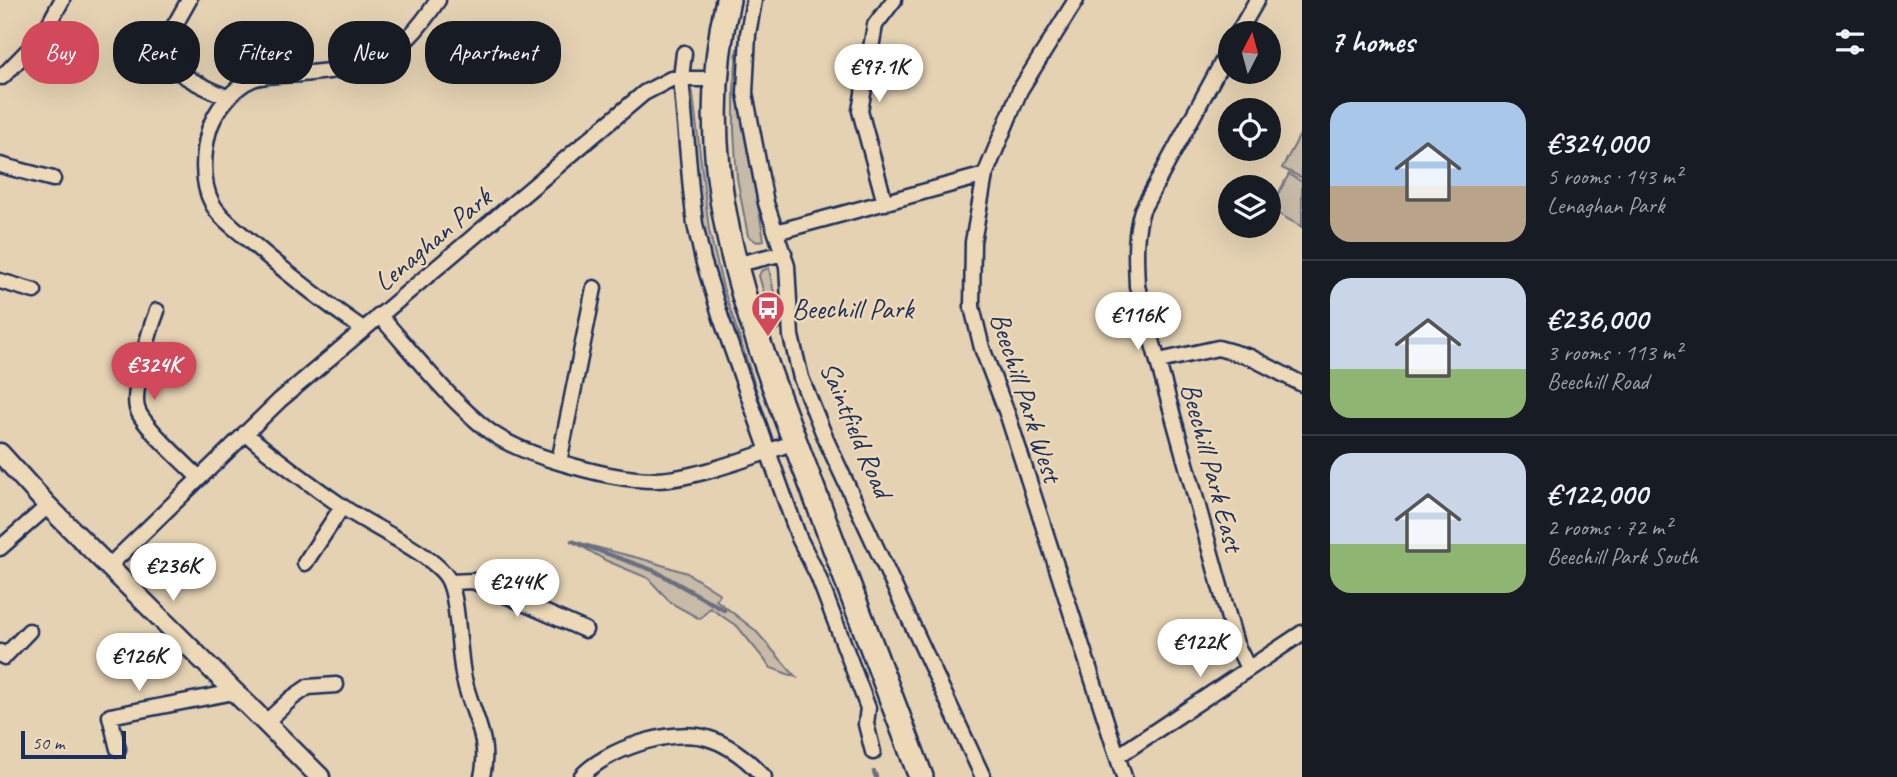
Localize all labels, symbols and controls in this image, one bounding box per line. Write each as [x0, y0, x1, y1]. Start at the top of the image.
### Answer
chip: Buy [21, 21, 99, 84]
chip: Rent [113, 21, 200, 84]
chip: Filters [214, 21, 314, 84]
chip: New [328, 21, 411, 84]
chip: Apartment [425, 21, 561, 84]
north arrow [1218, 21, 1281, 84]
map controls [1218, 21, 1281, 238]
text: 7 homes [1330, 23, 1415, 61]
icon: filters [1831, 23, 1869, 61]
pin: €97.1K [822, 44, 936, 104]
text: €97.1K [850, 52, 908, 81]
button: locate [1218, 98, 1281, 161]
text: €324,000 [1547, 124, 1647, 162]
icon: home [1386, 130, 1470, 214]
text: 5 rooms · 143 m² [1547, 162, 1682, 191]
button: layers [1218, 175, 1281, 238]
street label: Lenaghan Park [366, 179, 500, 299]
text: Lenaghan Park [1547, 191, 1664, 220]
bus stop icon: Beechill Park [749, 289, 787, 338]
place label: Beechill Park [792, 291, 915, 326]
pin: €116K [1089, 292, 1187, 352]
text: €116K [1111, 300, 1165, 329]
text: €236,000 [1547, 300, 1648, 338]
icon: home [1386, 306, 1470, 390]
street label: Beechill Park West [983, 308, 1071, 489]
text: 3 rooms · 113 m² [1547, 338, 1682, 367]
pin: €324K [105, 342, 203, 402]
text: €324K [127, 350, 181, 379]
street label: Saintfield Road [812, 356, 902, 506]
text: Beechill Road [1547, 367, 1649, 396]
street label: Beechill Park East [1173, 379, 1253, 558]
text: €122,000 [1547, 475, 1647, 513]
icon: home [1386, 481, 1470, 565]
text: 2 rooms · 72 m² [1547, 513, 1671, 542]
text: Beechill Park South [1547, 542, 1698, 571]
pin: €236K [124, 544, 222, 603]
text: €236K [146, 551, 200, 580]
pin: €244K [468, 560, 566, 619]
text: €244K [490, 567, 544, 596]
pin: €122K [1151, 620, 1249, 679]
text: €122K [1173, 627, 1227, 656]
pin: €126K [90, 634, 188, 693]
text: €126K [112, 641, 166, 670]
scale bar [21, 728, 126, 760]
text: 50 m [32, 731, 64, 755]

